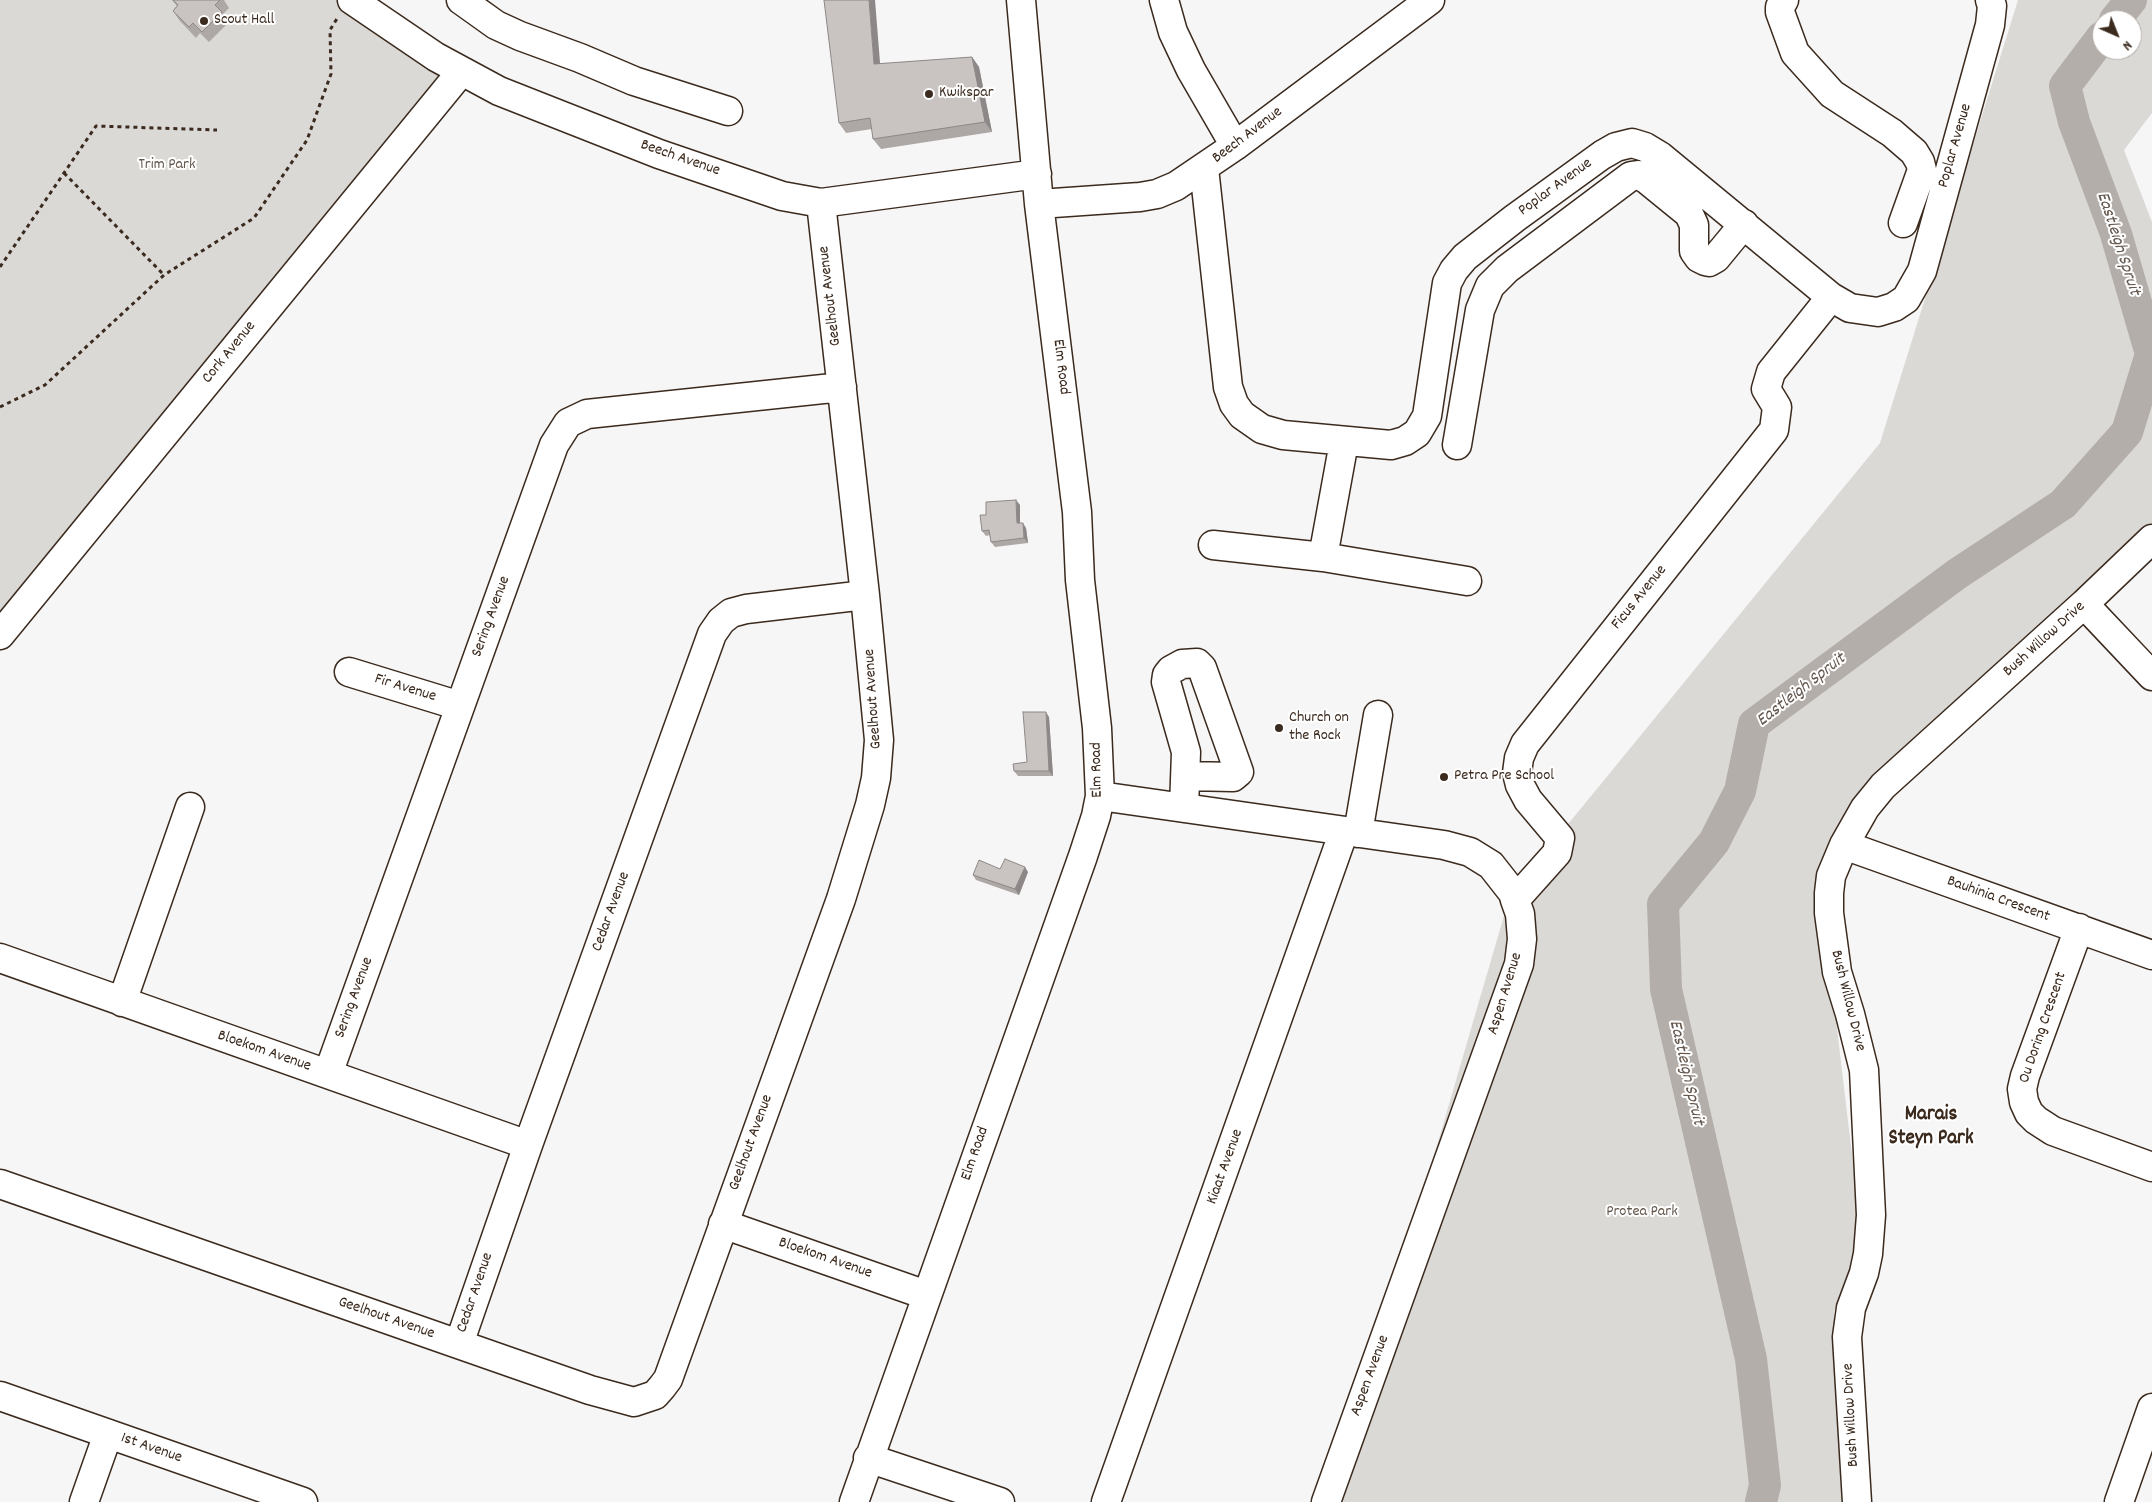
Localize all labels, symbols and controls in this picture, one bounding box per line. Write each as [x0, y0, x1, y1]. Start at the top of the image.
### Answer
north arrow [2092, 10, 2142, 60]
place label: Scout Hall [214, 11, 274, 31]
marker: Scout Hall [198, 15, 210, 27]
text: N [2117, 35, 2136, 55]
place label: Kwikspar [939, 84, 994, 104]
marker: Kwikspar [923, 88, 935, 100]
street label: Poplar Avenue [1935, 102, 1977, 190]
street label: Beech Avenue [1209, 103, 1287, 169]
street label: Beech Avenue [638, 136, 722, 182]
street label: Poplar Avenue [1515, 155, 1597, 221]
park label: Trim Park [138, 156, 196, 176]
water label: Eastleigh Spruit [2090, 190, 2144, 298]
street label: Geelhout Avenue [815, 245, 847, 347]
street label: Cork Avenue [199, 318, 261, 388]
street label: Elm Road [1047, 338, 1073, 396]
street label: Ficus Avenue [1608, 562, 1672, 634]
street label: Sering Avenue [468, 574, 516, 660]
street label: Bush Willow Drive [2000, 598, 2090, 682]
street label: Geelhout Avenue [861, 648, 887, 750]
water label: Eastleigh Spruit [1753, 649, 1851, 733]
street label: Fir Avenue [372, 671, 438, 707]
place label: Church on the Rock [1289, 709, 1349, 747]
marker: Church on the Rock [1273, 722, 1285, 734]
street label: Elm Road [1088, 742, 1108, 798]
place label: Petra Pre School [1454, 767, 1554, 787]
marker: Petra Pre School [1438, 771, 1450, 783]
street label: Cedar Avenue [589, 870, 635, 954]
street label: Bauhinia Crescent [1944, 872, 2052, 928]
street label: Bush Willow Drive [1825, 948, 1869, 1054]
street label: Aspen Avenue [1484, 951, 1528, 1037]
street label: Sering Avenue [331, 955, 379, 1041]
street label: Ou Doring Crescent [2016, 970, 2072, 1086]
water label: Eastleigh Spruit [1662, 1018, 1708, 1128]
street label: Bloekom Avenue [215, 1027, 313, 1077]
street label: Geelhout Avenue [726, 1092, 778, 1194]
district label: Marais Steyn Park [1888, 1103, 1974, 1153]
street label: Elm Road [958, 1125, 994, 1183]
street label: Kiaat Avenue [1204, 1127, 1248, 1207]
park label: Protea Park [1606, 1203, 1678, 1223]
street label: Bloekom Avenue [776, 1234, 874, 1284]
street label: Cedar Avenue [453, 1250, 499, 1336]
street label: Geelhout Avenue [335, 1294, 437, 1344]
street label: Aspen Avenue [1347, 1333, 1395, 1419]
street label: Bush Willow Drive [1840, 1363, 1864, 1467]
street label: 1st Avenue [118, 1430, 184, 1468]

